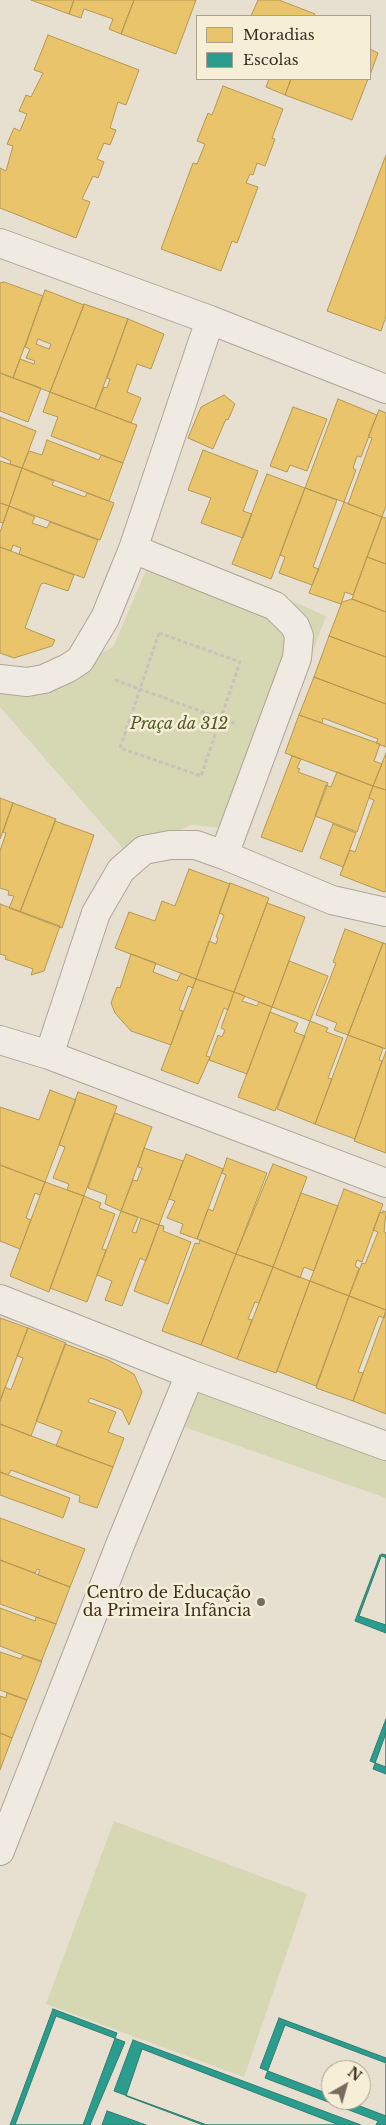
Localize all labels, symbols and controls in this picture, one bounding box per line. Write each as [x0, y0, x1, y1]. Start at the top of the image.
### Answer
legend [196, 15, 371, 80]
text: Moradias [243, 25, 315, 44]
text: Escolas [243, 50, 299, 69]
park label: Praça da 312 [130, 714, 228, 734]
place label: Centro de Educação da Primeira Infância [83, 1583, 251, 1621]
marker: Centro de Educação da Primeira Infância [255, 1596, 267, 1608]
north arrow [321, 2060, 371, 2110]
text: N [344, 2063, 365, 2085]

